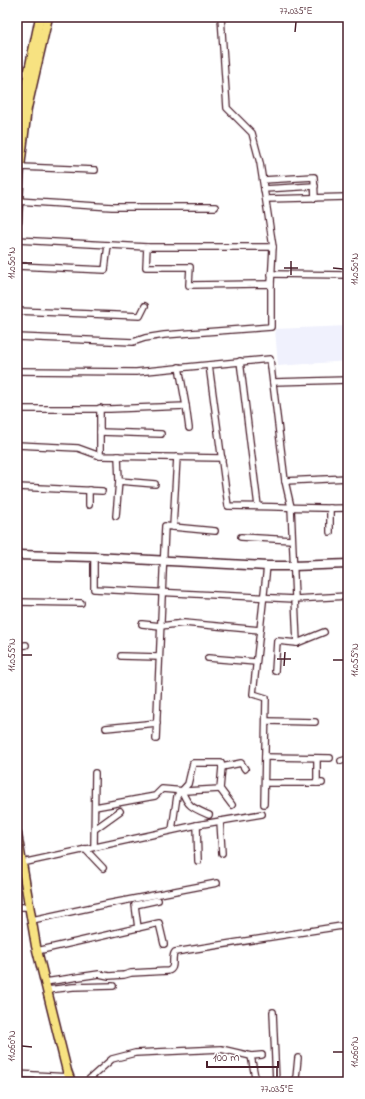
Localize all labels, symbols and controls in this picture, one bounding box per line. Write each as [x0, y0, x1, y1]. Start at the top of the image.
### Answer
text: 77.035°E [279, 4, 313, 19]
text: 11.050°N [5, 247, 20, 279]
text: 11.050°N [348, 253, 363, 285]
text: 11.055°N [5, 638, 20, 672]
text: 11.055°N [348, 643, 363, 677]
text: 11.060°N [5, 1030, 20, 1061]
text: 11.060°N [348, 1036, 363, 1067]
scale bar [207, 1043, 278, 1069]
text: 100 m [213, 1049, 240, 1067]
text: 77.035°E [260, 1082, 294, 1097]

